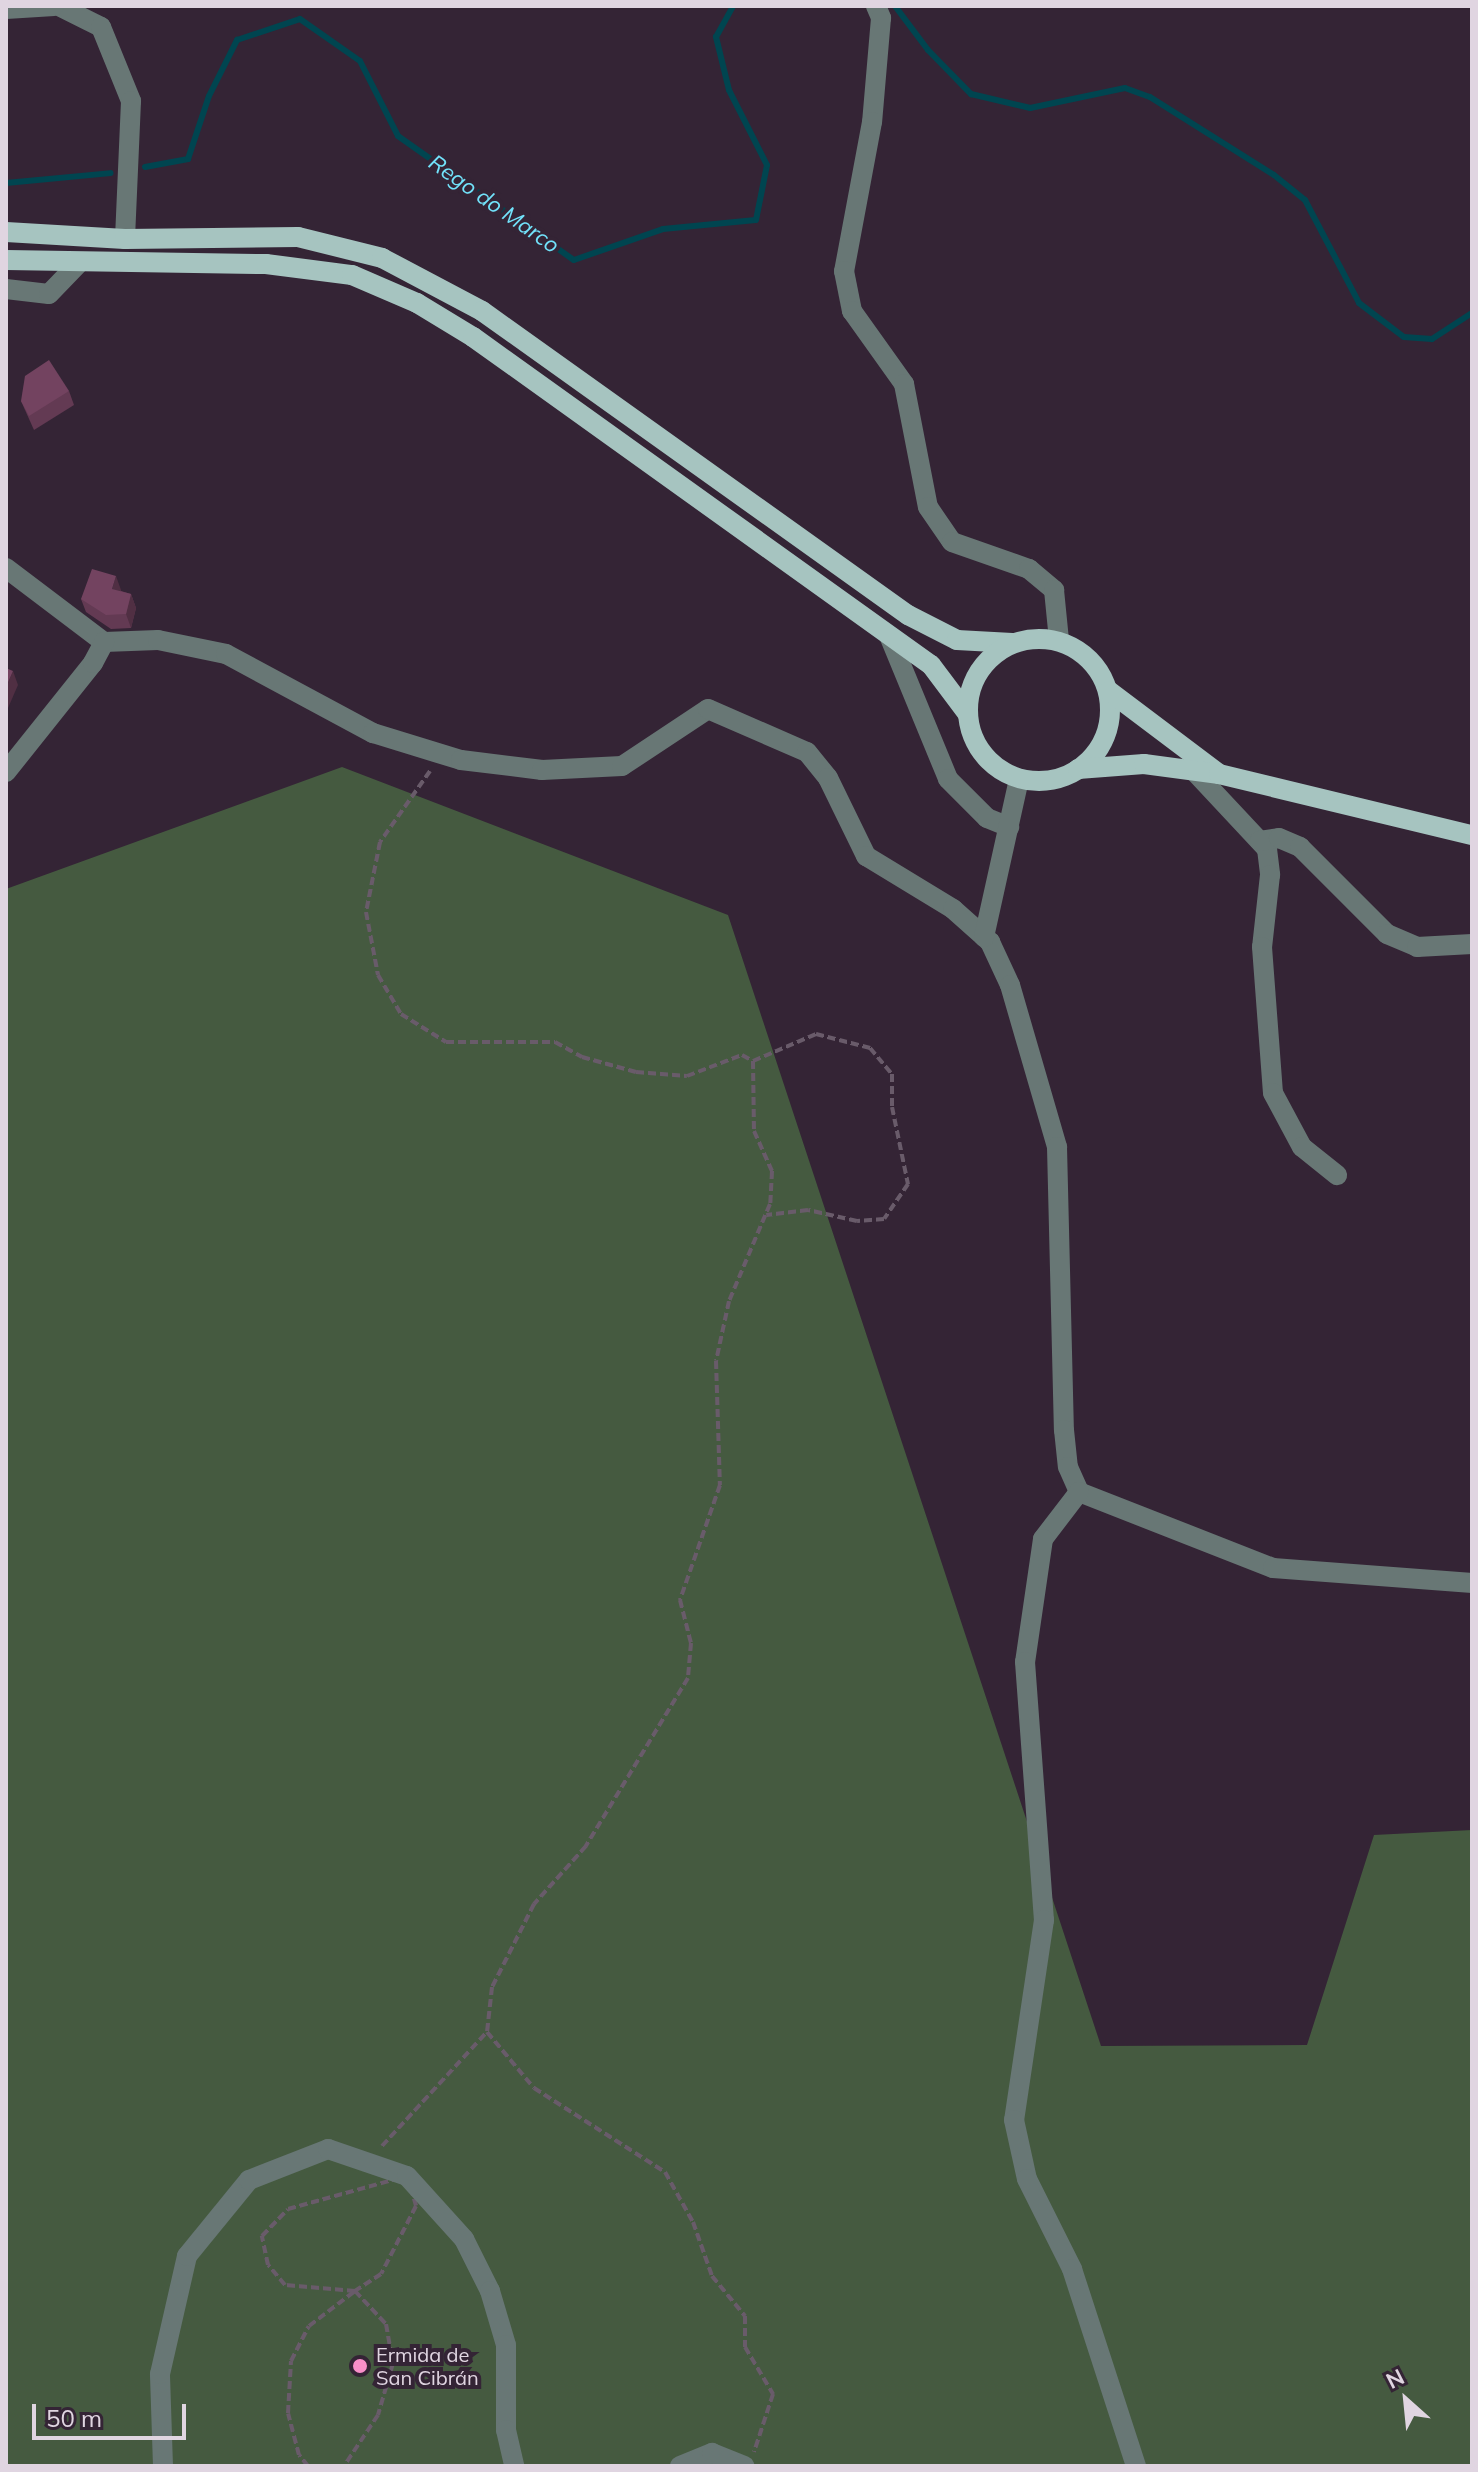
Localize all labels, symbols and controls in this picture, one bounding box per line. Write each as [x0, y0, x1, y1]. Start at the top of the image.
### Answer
water label: Rego do Marco [424, 149, 564, 259]
place label: Ermida de San Cibrán [376, 2342, 479, 2389]
marker: Ermida de San Cibrán [351, 2357, 369, 2375]
north arrow [1366, 2360, 1446, 2440]
text: N [1381, 2362, 1409, 2395]
scale bar [36, 2388, 190, 2438]
text: 50 m [46, 2403, 102, 2433]

